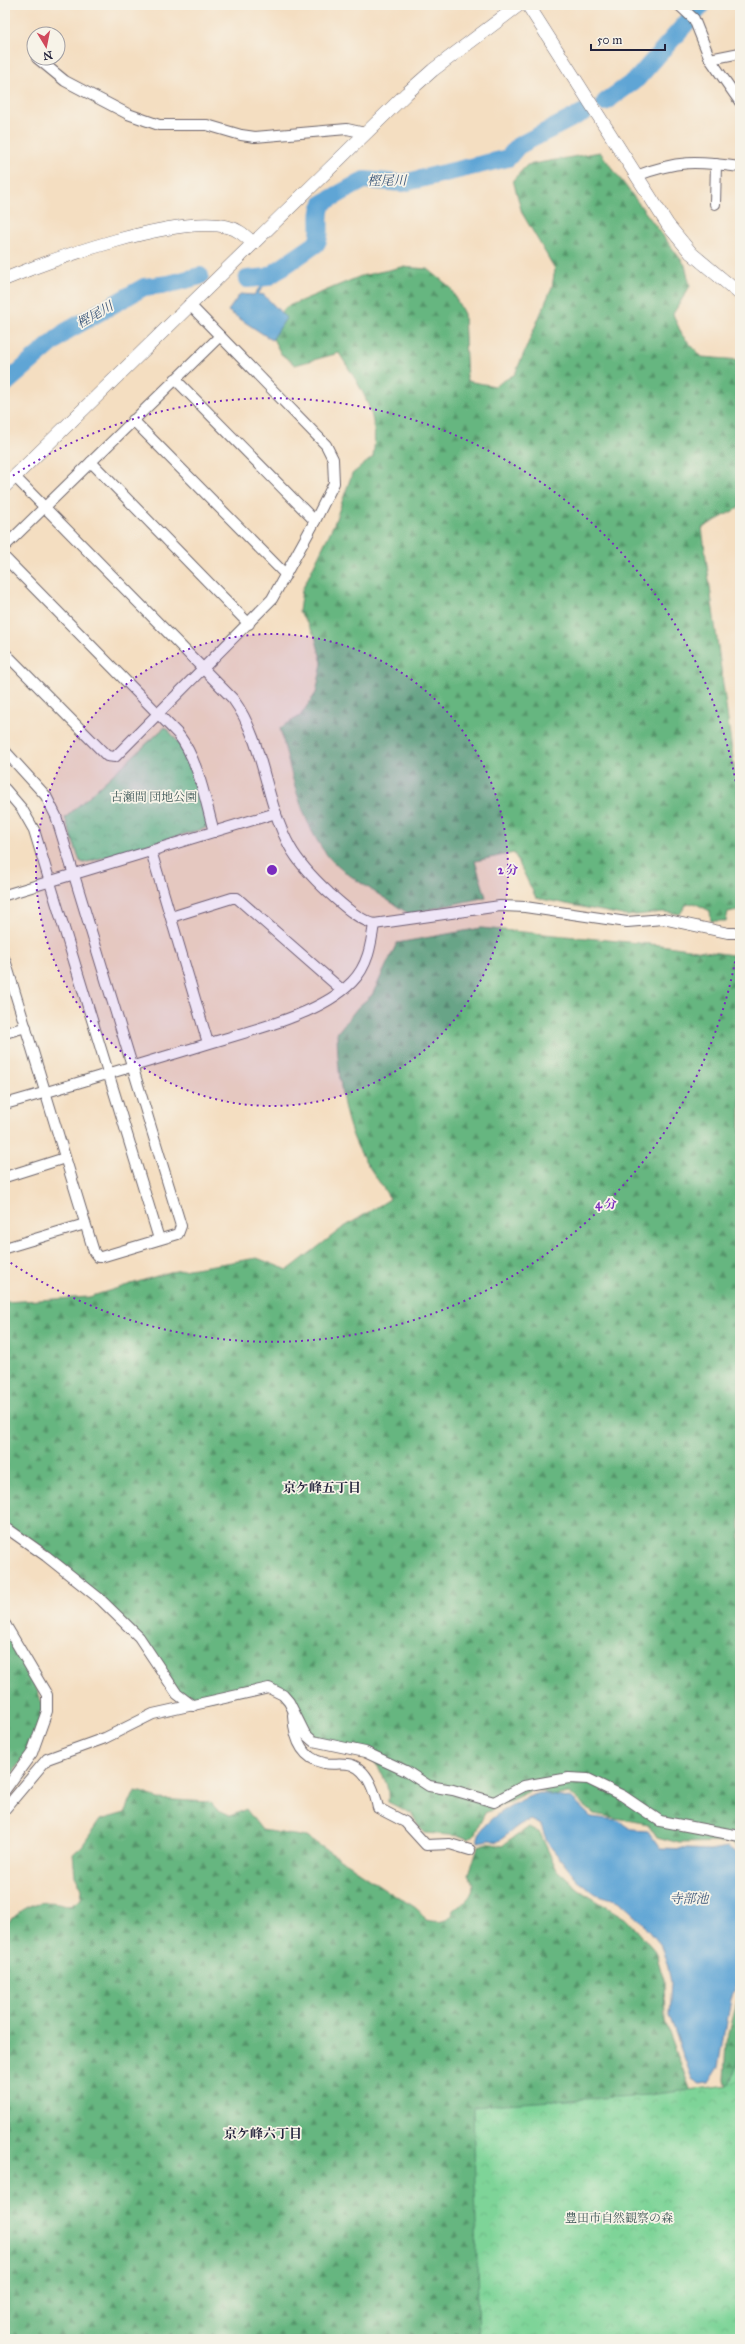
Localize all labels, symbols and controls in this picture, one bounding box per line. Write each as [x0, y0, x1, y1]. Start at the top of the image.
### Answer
north arrow [26, 26, 66, 66]
scale bar [591, 26, 665, 52]
text: 50 m [597, 33, 622, 47]
text: N [41, 48, 53, 63]
water label: 樫尾川 [367, 173, 409, 189]
water label: 樫尾川 [74, 297, 118, 332]
park label: 古瀬間 団地公園 [111, 790, 197, 804]
centre of rings [265, 863, 279, 877]
text: 2 分 [498, 863, 518, 877]
text: 4 分 [595, 1197, 617, 1212]
district label: 京ケ峰五丁目 [283, 1480, 361, 1496]
water label: 寺部池 [669, 1891, 710, 1907]
district label: 京ケ峰六丁目 [224, 2126, 302, 2142]
park label: 豊田市自然観察の森 [565, 2211, 673, 2225]

